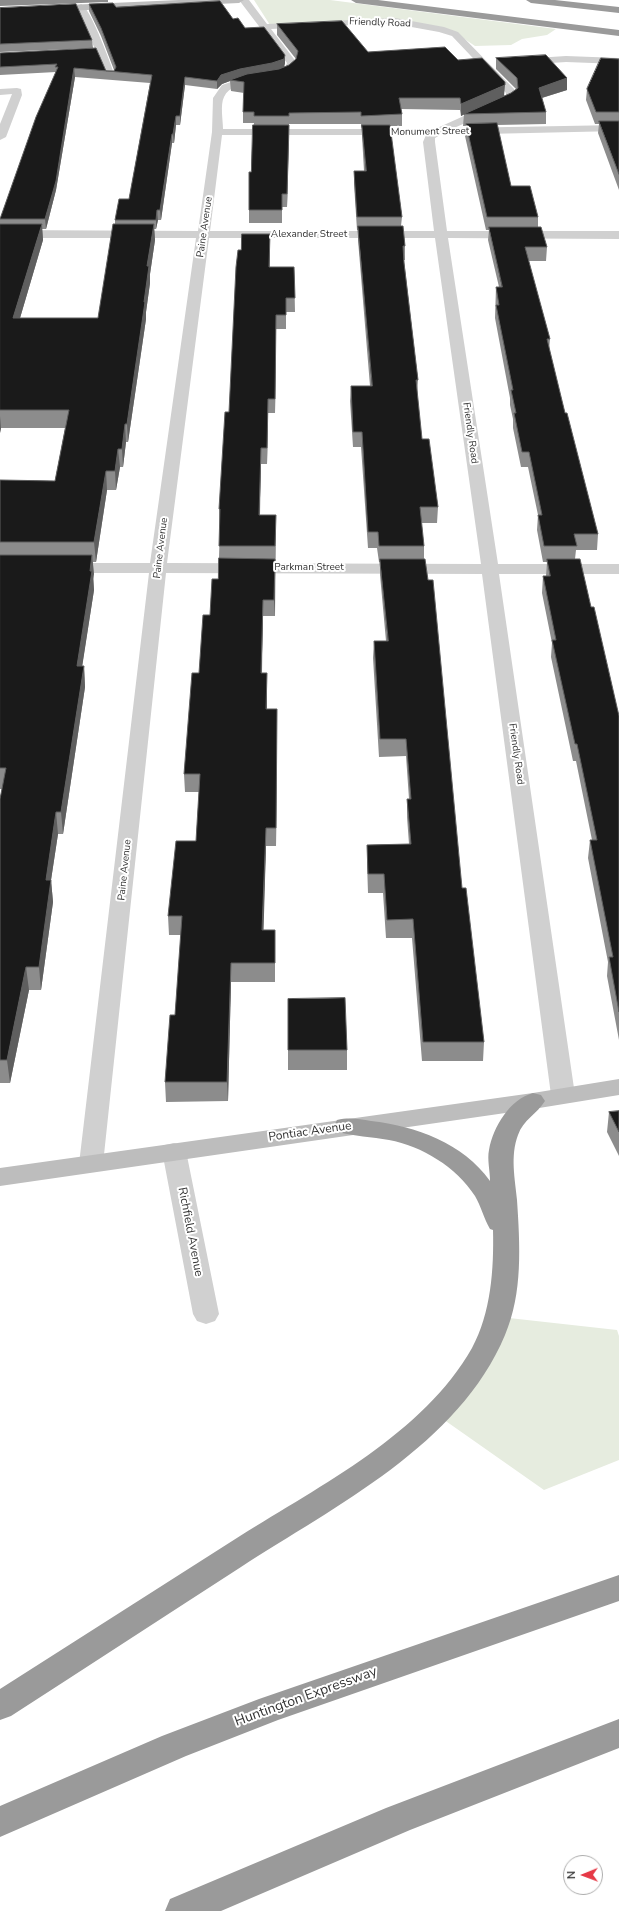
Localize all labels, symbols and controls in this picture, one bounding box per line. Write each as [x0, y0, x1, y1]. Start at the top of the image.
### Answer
street label: Friendly Road [349, 16, 411, 30]
street label: Monument Street [391, 125, 469, 139]
street label: Paine Avenue [195, 196, 215, 258]
street label: Alexander Street [271, 229, 347, 241]
street label: Friendly Road [460, 402, 480, 464]
street label: Paine Avenue [151, 517, 171, 579]
street label: Parkman Street [274, 562, 344, 574]
street label: Friendly Road [506, 723, 526, 785]
street label: Paine Avenue [116, 839, 134, 901]
street label: Pontiac Avenue [268, 1119, 352, 1145]
street label: Richfield Avenue [174, 1186, 206, 1278]
street label: Huntington Expressway [232, 1663, 380, 1731]
north arrow [563, 1855, 603, 1895]
text: N [564, 1871, 579, 1879]

